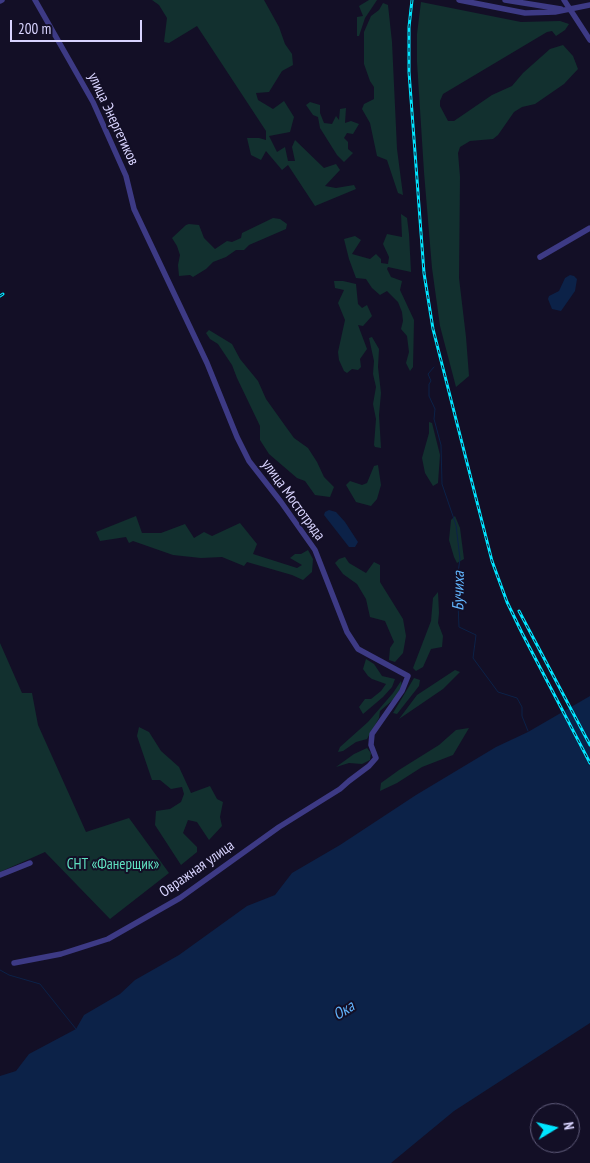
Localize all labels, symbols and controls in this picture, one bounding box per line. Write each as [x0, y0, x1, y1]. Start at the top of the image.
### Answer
scale bar [12, 10, 145, 42]
text: 200 m [18, 19, 51, 38]
street label: улица Энергетиков [84, 70, 142, 168]
street label: улица Мостотряда [258, 456, 328, 544]
water label: Бучиха [449, 571, 469, 611]
street label: Овражная улица [156, 837, 238, 901]
park label: СНТ «Фанерщик» [67, 856, 159, 874]
water label: Ока [330, 997, 358, 1025]
north arrow [530, 1103, 580, 1153]
text: N [559, 1121, 578, 1131]

